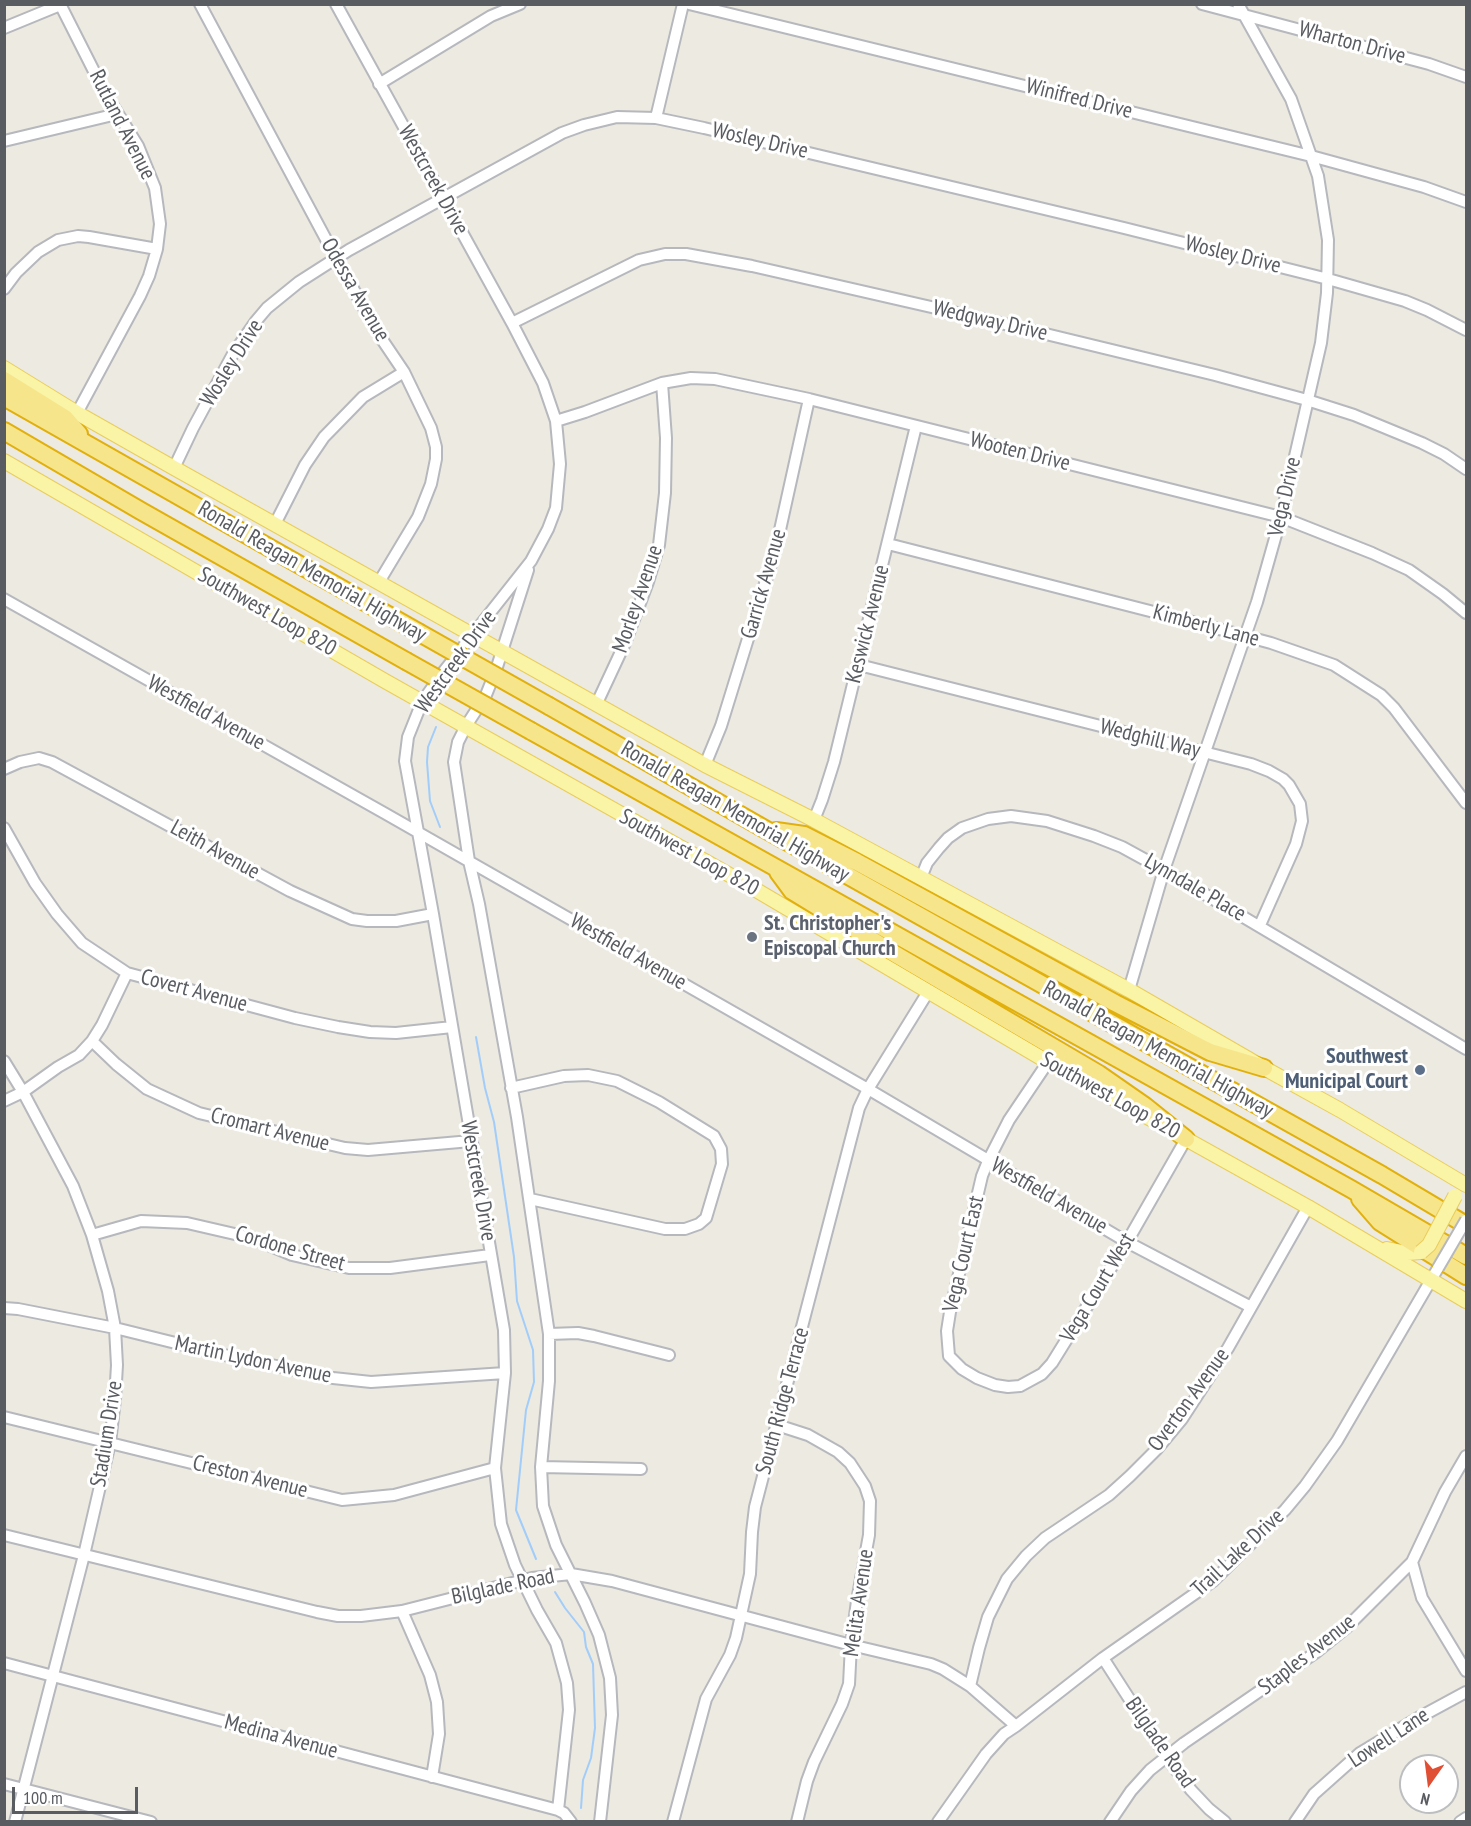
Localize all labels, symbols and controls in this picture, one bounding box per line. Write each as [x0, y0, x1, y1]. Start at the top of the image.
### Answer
street label: Wharton Drive [1296, 16, 1408, 70]
street label: Rutland Avenue [83, 66, 161, 184]
street label: Winifred Drive [1023, 73, 1135, 125]
street label: Wosley Drive [709, 117, 811, 165]
street label: Westcreek Drive [392, 121, 474, 239]
street label: Wosley Drive [1182, 230, 1284, 280]
street label: Odessa Avenue [315, 234, 395, 346]
street label: Wedgway Drive [930, 295, 1050, 347]
street label: Wosley Drive [195, 315, 269, 411]
street label: Wooten Drive [967, 427, 1073, 477]
street label: Vega Drive [1263, 455, 1307, 539]
street label: Ronald Reagan Memorial Highway [193, 496, 431, 648]
street label: Garrick Avenue [736, 526, 792, 642]
street label: Morley Avenue [607, 542, 669, 656]
street label: Southwest Loop 820 [193, 562, 341, 662]
street label: Keswick Avenue [841, 562, 895, 686]
street label: Kimberly Lane [1150, 599, 1262, 653]
street label: Westcreek Drive [410, 605, 502, 719]
street label: Westfield Avenue [143, 670, 269, 756]
street label: Wedghill Way [1097, 714, 1203, 764]
street label: Ronald Reagan Memorial Highway [616, 736, 854, 888]
street label: Southwest Loop 820 [615, 804, 763, 902]
street label: Leith Avenue [166, 815, 264, 885]
street label: Lynndale Place [1140, 848, 1250, 928]
street label: Westfield Avenue [565, 908, 691, 996]
place label: St. Christopher's Episcopal Church [764, 911, 896, 962]
marker: St. Christopher's Episcopal Church [745, 930, 759, 944]
street label: Covert Avenue [138, 964, 250, 1018]
street label: Ronald Reagan Memorial Highway [1038, 976, 1278, 1124]
place label: Southwest Municipal Court [1285, 1044, 1408, 1096]
street label: Southwest Loop 820 [1036, 1047, 1184, 1145]
marker: Southwest Municipal Court [1413, 1063, 1427, 1077]
street label: Cromart Avenue [208, 1103, 332, 1157]
street label: Westcreek Drive [454, 1119, 502, 1243]
street label: Westfield Avenue [986, 1152, 1112, 1240]
street label: Vega Court East [938, 1193, 990, 1315]
street label: Cordone Street [232, 1221, 348, 1277]
street label: Vega Court West [1055, 1228, 1141, 1348]
street label: South Ridge Terrace [751, 1325, 815, 1477]
street label: Martin Lydon Avenue [172, 1331, 334, 1389]
street label: Overton Avenue [1143, 1343, 1235, 1457]
street label: Stadium Drive [86, 1379, 128, 1489]
street label: Creston Avenue [190, 1450, 310, 1504]
street label: Trail Lake Drive [1186, 1503, 1290, 1603]
street label: Melita Avenue [838, 1548, 880, 1658]
street label: Bilglade Road [449, 1563, 557, 1611]
street label: Staples Avenue [1253, 1609, 1361, 1701]
street label: Bilglade Road [1119, 1693, 1201, 1793]
street label: Lowell Lane [1344, 1702, 1434, 1774]
street label: Medina Avenue [221, 1709, 341, 1765]
north arrow [1399, 1754, 1459, 1814]
scale bar [15, 1775, 141, 1813]
text: 100 m [23, 1786, 63, 1809]
text: N [1419, 1789, 1432, 1810]

